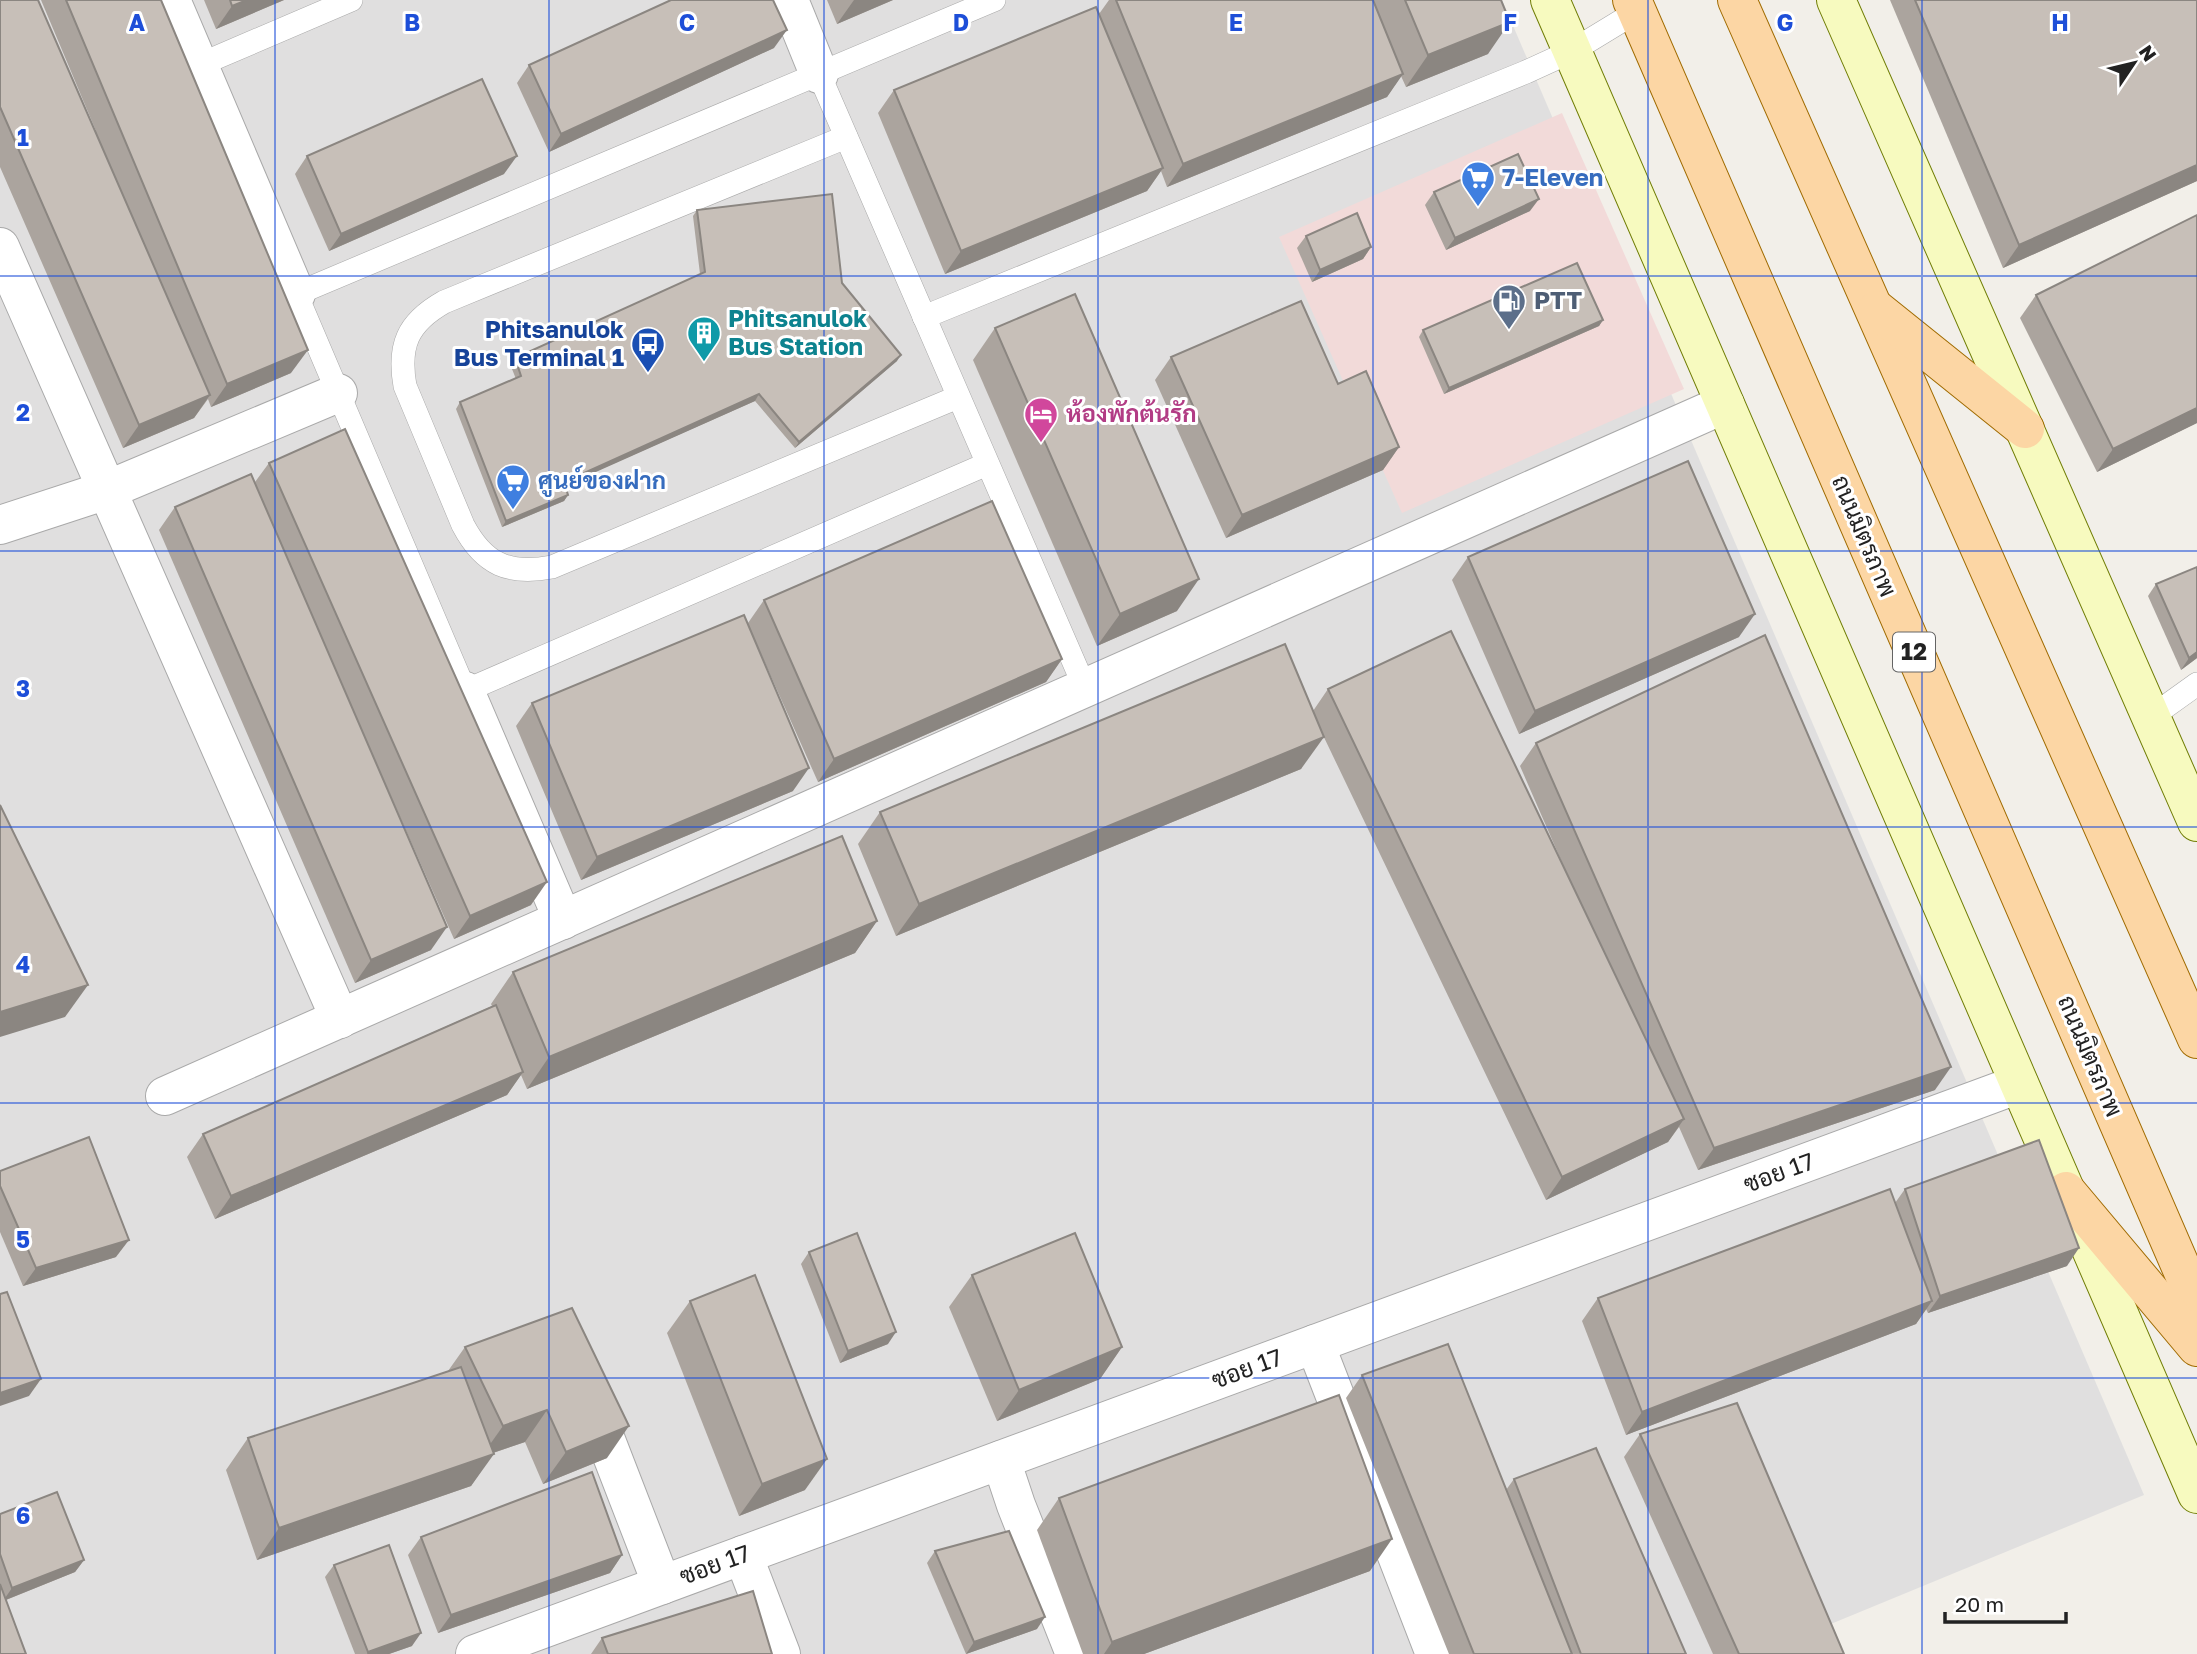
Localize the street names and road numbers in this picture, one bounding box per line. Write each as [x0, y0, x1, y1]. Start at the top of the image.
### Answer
street label: ถนนมิตรภาพ [1827, 470, 1904, 601]
road number: 12 [1893, 632, 1935, 672]
street label: ถนนมิตรภาพ [2053, 990, 2130, 1121]
street label: ซอย 17 [1739, 1145, 1818, 1198]
street label: ซอย 17 [1207, 1341, 1286, 1394]
street label: ซอย 17 [675, 1537, 754, 1590]

